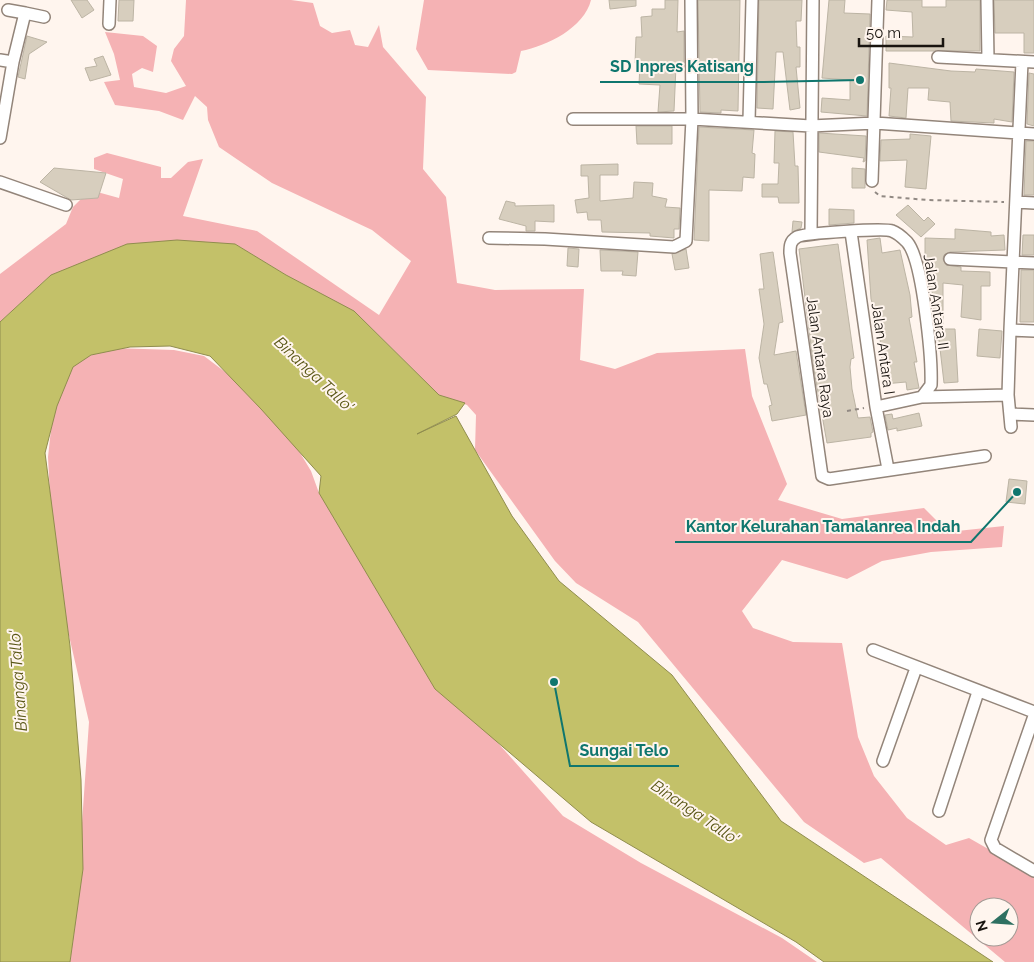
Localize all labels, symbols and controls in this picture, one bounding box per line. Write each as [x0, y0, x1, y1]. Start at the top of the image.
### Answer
scale bar [859, 15, 943, 47]
text: 50 m [866, 24, 901, 42]
callout: SD Inpres Katisang [600, 51, 764, 82]
text: SD Inpres Katisang [610, 57, 754, 76]
street label: Jalan Antara II [920, 253, 952, 351]
street label: Jalan Antara Raya [803, 295, 837, 419]
street label: Jalan Antara I [868, 302, 898, 396]
water label: Binanga Tallo' [271, 333, 358, 416]
callout: Kantor Kelurahan Tamalanrea Indah [675, 511, 971, 542]
text: Kantor Kelurahan Tamalanrea Indah [686, 517, 960, 536]
water label: Binanga Tallo' [5, 629, 31, 732]
callout: Sungai Telo [570, 735, 679, 766]
text: Sungai Telo [580, 741, 669, 760]
water label: Binanga Tallo' [648, 776, 743, 849]
north arrow [969, 897, 1019, 947]
text: N [972, 918, 991, 933]

